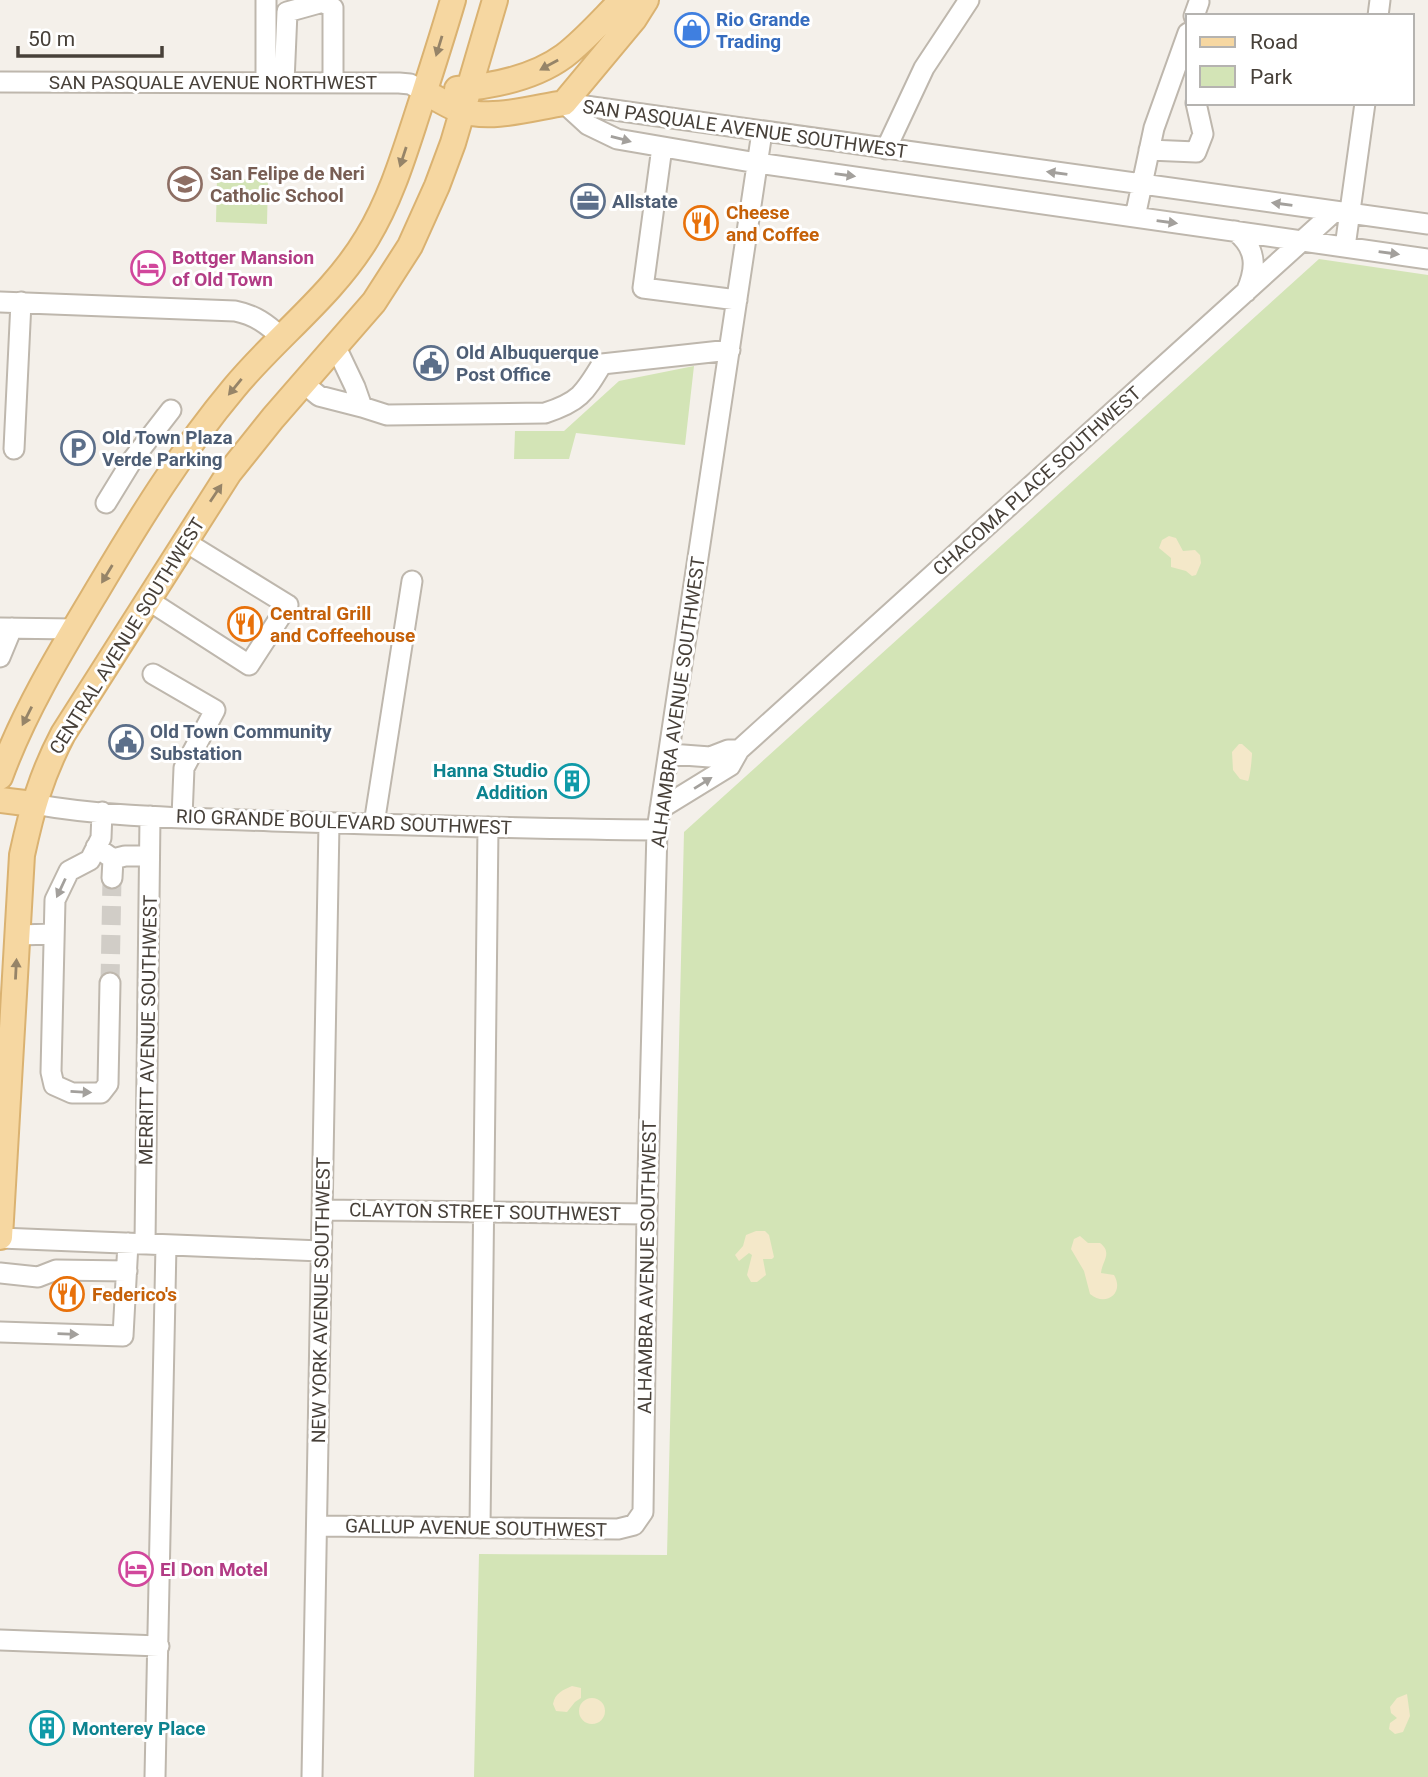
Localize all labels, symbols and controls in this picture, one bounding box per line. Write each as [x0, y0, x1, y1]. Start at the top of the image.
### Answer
place label: Rio Grande Trading [716, 8, 810, 53]
shop icon: Rio Grande Trading [673, 11, 711, 49]
scale bar [18, 14, 161, 58]
legend [1186, 14, 1414, 105]
text: 50 m [28, 27, 75, 51]
text: Road [1250, 30, 1298, 54]
one-way arrow [434, 36, 444, 57]
one-way arrow [539, 59, 558, 71]
text: Park [1250, 65, 1293, 89]
street label: SAN PASQUALE AVENUE NORTHWEST [49, 71, 377, 94]
street label: SAN PASQUALE AVENUE SOUTHWEST [581, 95, 909, 163]
one-way arrow [610, 134, 632, 145]
one-way arrow [397, 146, 408, 167]
place label: San Felipe de Neri Catholic School [210, 162, 365, 207]
school or university icon: San Felipe de Neri Catholic School [166, 165, 204, 203]
one-way arrow [1046, 167, 1068, 178]
one-way arrow [834, 170, 856, 181]
office icon: Allstate [569, 182, 607, 220]
place label: Allstate [612, 190, 678, 213]
one-way arrow [1271, 198, 1293, 209]
place label: Cheese and Coffee [726, 201, 819, 246]
restaurant icon: Cheese and Coffee [682, 204, 720, 242]
one-way arrow [1156, 216, 1178, 227]
place label: Bottger Mansion of Old Town [172, 246, 314, 291]
one-way arrow [1378, 248, 1400, 259]
hotel icon: Bottger Mansion of Old Town [129, 249, 167, 287]
place label: Old Albuquerque Post Office [456, 341, 599, 386]
public building icon: Old Albuquerque Post Office [412, 344, 450, 382]
one-way arrow [228, 378, 243, 395]
street label: CHACOMA PLACE SOUTHWEST [928, 381, 1146, 581]
place label: Old Town Plaza Verde Parking [102, 426, 233, 471]
parking icon: Old Town Plaza Verde Parking [59, 429, 97, 467]
one-way arrow [209, 483, 222, 502]
street label: CENTRAL AVENUE SOUTHWEST [45, 513, 209, 759]
street label: ALHAMBRA AVENUE SOUTHWEST [646, 555, 710, 849]
one-way arrow [100, 565, 113, 584]
place label: Central Grill and Coffeehouse [270, 602, 415, 647]
restaurant icon: Central Grill and Coffeehouse [226, 605, 264, 643]
one-way arrow [21, 706, 33, 726]
place label: Old Town Community Substation [150, 720, 332, 765]
public building icon: Old Town Community Substation [107, 723, 145, 761]
place label: Hanna Studio Addition [433, 759, 548, 804]
building icon: Hanna Studio Addition [553, 762, 591, 800]
one-way arrow [693, 776, 712, 789]
street label: RIO GRANDE BOULEVARD SOUTHWEST [176, 805, 512, 839]
one-way arrow [55, 877, 66, 898]
street label: MERRITT AVENUE SOUTHWEST [134, 895, 162, 1165]
one-way arrow [10, 958, 21, 980]
one-way arrow [70, 1087, 92, 1098]
street label: ALHAMBRA AVENUE SOUTHWEST [633, 1120, 661, 1414]
street label: NEW YORK AVENUE SOUTHWEST [307, 1157, 335, 1443]
street label: CLAYTON STREET SOUTHWEST [349, 1198, 621, 1226]
restaurant icon: Federico's [48, 1275, 86, 1313]
place label: Federico's [92, 1283, 177, 1306]
one-way arrow [57, 1329, 79, 1340]
street label: GALLUP AVENUE SOUTHWEST [345, 1514, 607, 1542]
hotel icon: El Don Motel [117, 1550, 155, 1588]
place label: El Don Motel [160, 1558, 268, 1581]
building icon: Monterey Place [28, 1709, 66, 1747]
place label: Monterey Place [72, 1717, 206, 1740]

